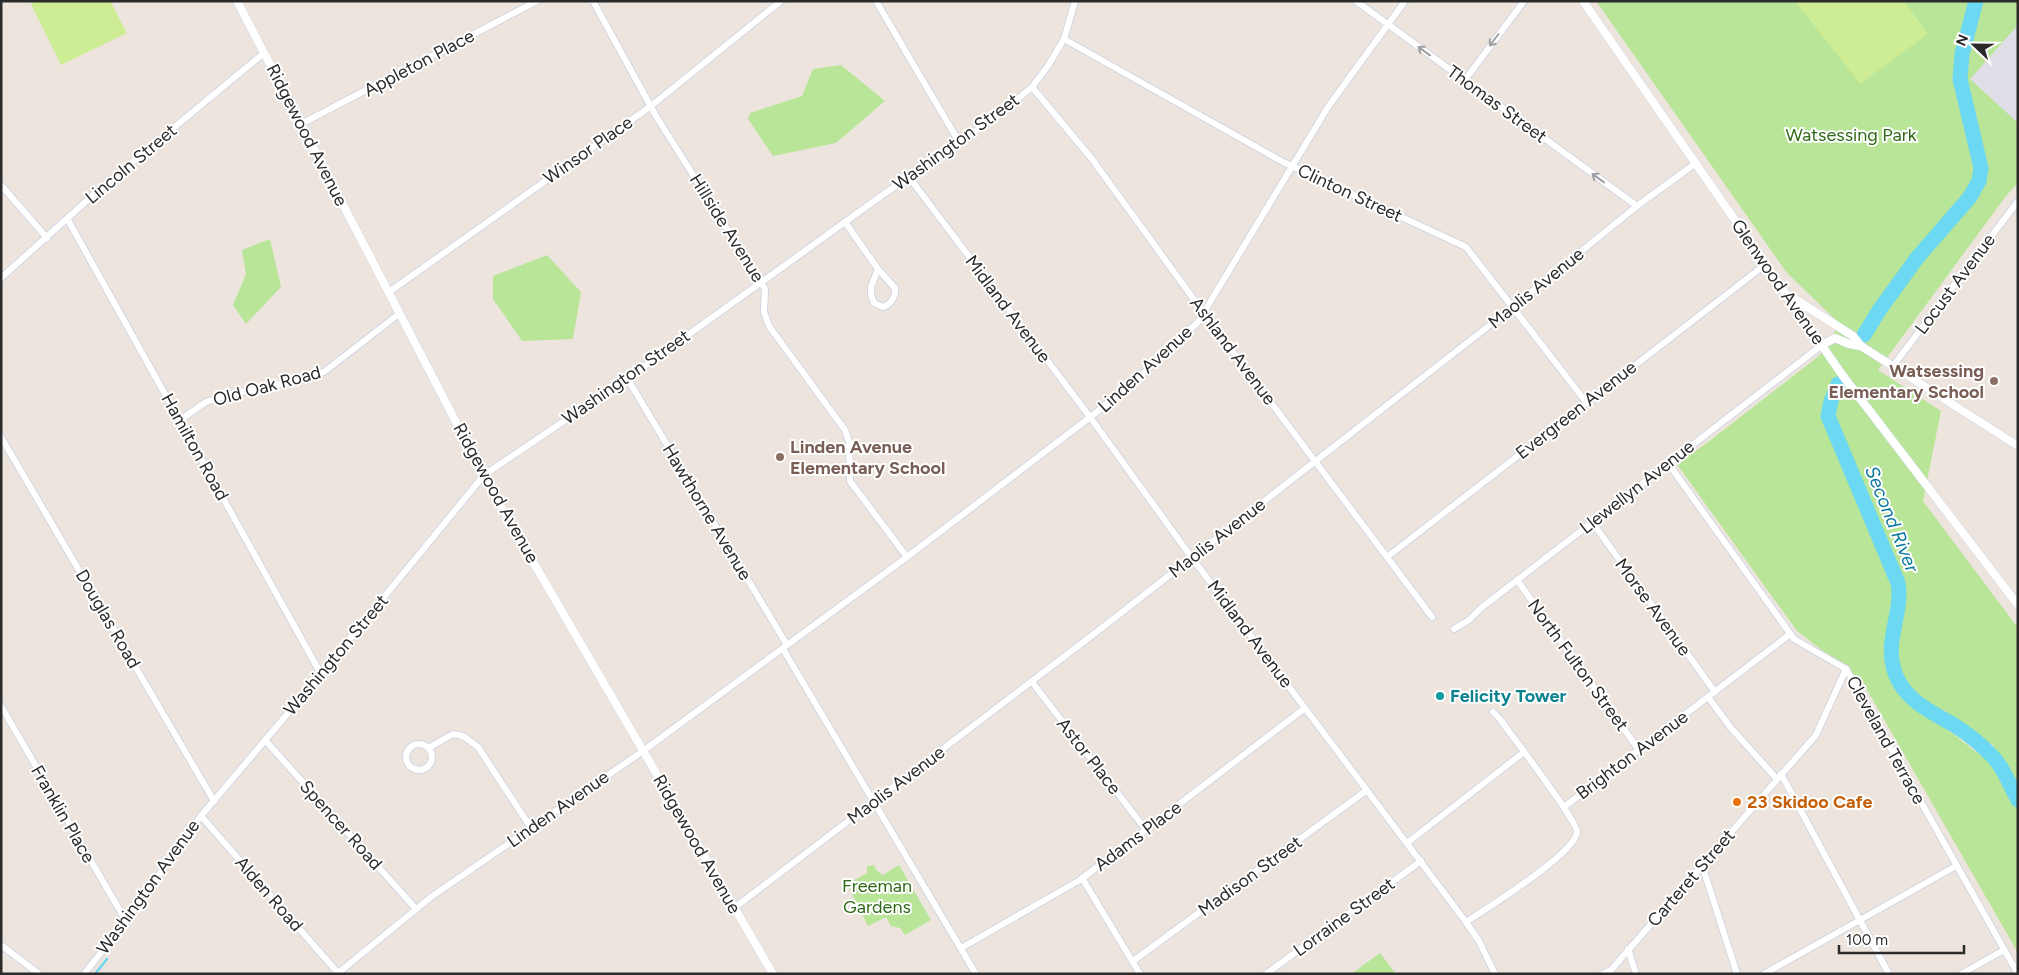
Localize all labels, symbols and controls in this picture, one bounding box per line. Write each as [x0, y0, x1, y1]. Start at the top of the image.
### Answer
north arrow [1949, 20, 1999, 70]
street label: Appleton Place [360, 25, 478, 101]
text: N [1953, 32, 1972, 49]
one-way arrow [1489, 33, 1500, 46]
one-way arrow [1418, 46, 1432, 56]
street label: Ridgewood Avenue [262, 60, 352, 210]
street label: Thomas Street [1443, 60, 1551, 148]
street label: Washington Street [888, 89, 1024, 195]
street label: Winsor Place [539, 111, 637, 189]
street label: Lincoln Street [81, 119, 181, 209]
park label: Watsessing Park [1786, 124, 1917, 146]
street label: Clinton Street [1294, 159, 1406, 227]
street label: Hillside Avenue [685, 170, 769, 286]
one-way arrow [1592, 172, 1605, 183]
street label: Glenwood Avenue [1727, 215, 1830, 349]
street label: Locust Avenue [1910, 229, 2000, 339]
street label: Maolis Avenue [1484, 243, 1588, 333]
street label: Midland Avenue [960, 251, 1056, 367]
street label: Ashland Avenue [1185, 293, 1281, 410]
street label: Linden Avenue [1093, 321, 1197, 417]
street label: Washington Street [558, 325, 694, 429]
street label: Evergreen Avenue [1511, 356, 1641, 464]
place label: Watsessing Elementary School [1829, 360, 1984, 403]
street label: Old Oak Road [211, 361, 323, 411]
marker: Watsessing Elementary School [1988, 375, 2000, 387]
street label: Hamilton Road [156, 390, 234, 504]
street label: Ridgewood Avenue [448, 419, 544, 567]
street label: Llewellyn Avenue [1575, 435, 1699, 539]
place label: Linden Avenue Elementary School [790, 436, 945, 479]
street label: Hawthorne Avenue [658, 440, 756, 584]
marker: Linden Avenue Elementary School [774, 451, 786, 463]
water label: Second River [1860, 462, 1924, 576]
street label: Maolis Avenue [1164, 493, 1270, 583]
street label: Morse Avenue [1610, 554, 1696, 660]
street label: Douglas Road [71, 566, 145, 672]
street label: Midland Avenue [1202, 576, 1298, 692]
street label: Washington Street [279, 590, 393, 720]
street label: North Fulton Street [1523, 595, 1633, 735]
street label: Cleveland Terrace [1842, 672, 1930, 808]
place label: Felicity Tower [1450, 685, 1566, 707]
marker: Felicity Tower [1434, 690, 1446, 702]
street label: Brighton Avenue [1572, 706, 1692, 804]
street label: Astor Place [1052, 713, 1126, 799]
street label: Maolis Avenue [843, 741, 949, 829]
street label: Franklin Place [26, 761, 100, 867]
street label: Linden Avenue [503, 766, 613, 852]
street label: Ridgewood Avenue [648, 771, 746, 918]
street label: Spencer Road [295, 776, 387, 874]
place label: 23 Skidoo Cafe [1747, 791, 1872, 813]
street label: Adams Place [1090, 796, 1186, 876]
marker: 23 Skidoo Cafe [1731, 796, 1743, 808]
street label: Washington Avenue [92, 815, 204, 959]
street label: Carteret Street [1643, 824, 1740, 931]
street label: Madison Street [1194, 831, 1306, 921]
street label: Alden Road [230, 852, 308, 936]
street label: Lorraine Street [1289, 873, 1399, 961]
park label: Freeman Gardens [842, 875, 912, 918]
scale bar [1839, 922, 1964, 954]
text: 100 m [1846, 931, 1888, 949]

